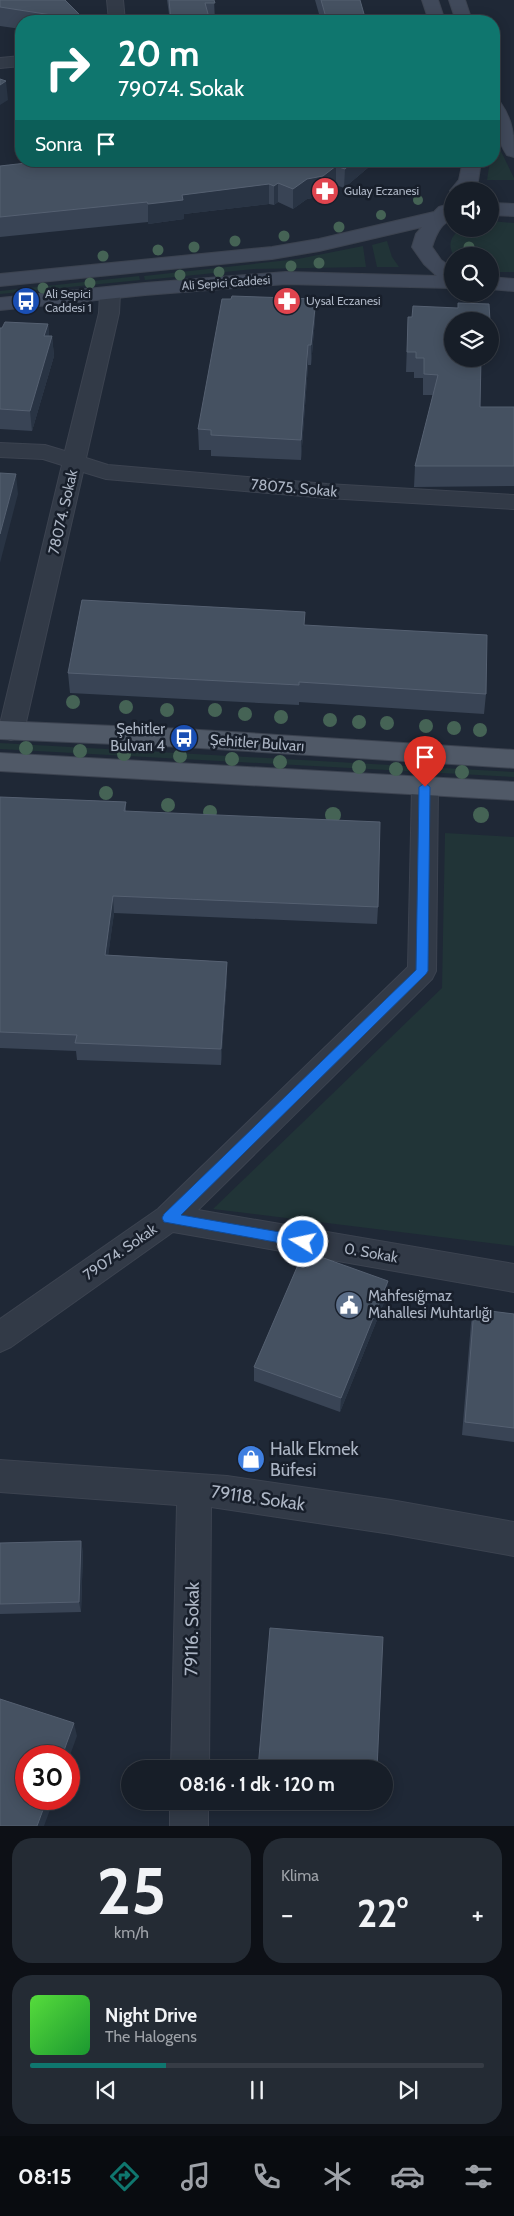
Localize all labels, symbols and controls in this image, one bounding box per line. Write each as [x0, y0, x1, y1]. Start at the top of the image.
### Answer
text: 20 m [118, 32, 200, 75]
icon: right [35, 35, 100, 100]
text: 79074. Sokak [118, 75, 244, 102]
icon: arrive [92, 130, 120, 158]
text: Sonra [35, 133, 82, 156]
pharmacy icon: Gulay Eczanesi [310, 176, 340, 206]
map controls [444, 182, 499, 367]
button: sound [444, 182, 499, 237]
place label: Gulay Eczanesi [344, 183, 419, 198]
button: search [444, 247, 499, 302]
street label: Ali Sepici Caddesi [181, 272, 271, 293]
bus stop icon: Ali Sepici Caddesi 1 [11, 286, 41, 316]
place label: Ali Sepici Caddesi 1 [45, 286, 92, 315]
pharmacy icon: Uysal Eczanesi [272, 286, 302, 316]
place label: Uysal Eczanesi [306, 293, 381, 308]
button: layers [444, 312, 499, 367]
street label: 78074. Sokak [45, 468, 82, 556]
street label: 78075. Sokak [250, 475, 338, 501]
place label: Şehitler Bulvarı 4 [110, 720, 165, 755]
bus stop icon: Şehitler Bulvarı 4 [169, 723, 199, 753]
street label: Şehitler Bulvarı [209, 731, 305, 755]
pin [404, 736, 446, 787]
icon: arrive [411, 743, 439, 771]
position arrow [276, 1215, 328, 1267]
street label: 79074. Sokak [80, 1220, 161, 1284]
street label: 0. Sokak [343, 1239, 400, 1267]
place label: Mahfesığmaz Mahallesi Muhtarlığı [368, 1287, 492, 1322]
public building icon: Mahfesığmaz Mahallesi Muhtarlığı [334, 1290, 364, 1320]
place label: Halk Ekmek Büfesi [270, 1438, 360, 1481]
shop icon: Halk Ekmek Büfesi [236, 1444, 266, 1474]
street label: 79118. Sokak [210, 1481, 307, 1516]
street label: 79116. Sokak [180, 1581, 204, 1676]
speed limit sign: 30 [15, 1745, 80, 1810]
text: 08:16 · 1 dk · 120 m [179, 1773, 335, 1796]
text: 25 [97, 1851, 166, 1930]
text: Klima [281, 1866, 319, 1885]
text: 22° [357, 1890, 408, 1937]
text: − [281, 1897, 293, 1931]
text: + [472, 1897, 484, 1931]
text: km/h [114, 1923, 149, 1942]
text: Night Drive [105, 2004, 197, 2027]
text: The Halogens [105, 2027, 197, 2046]
icon: previous [92, 2076, 120, 2104]
icon: pause [243, 2076, 271, 2104]
icon: next [394, 2076, 422, 2104]
icon: directions [107, 2159, 142, 2194]
icon: music [178, 2159, 213, 2194]
icon: phone [249, 2159, 284, 2194]
icon: climate [320, 2159, 355, 2194]
icon: car [390, 2159, 425, 2194]
icon: filters [461, 2159, 496, 2194]
text: 08:15 [18, 2163, 72, 2190]

